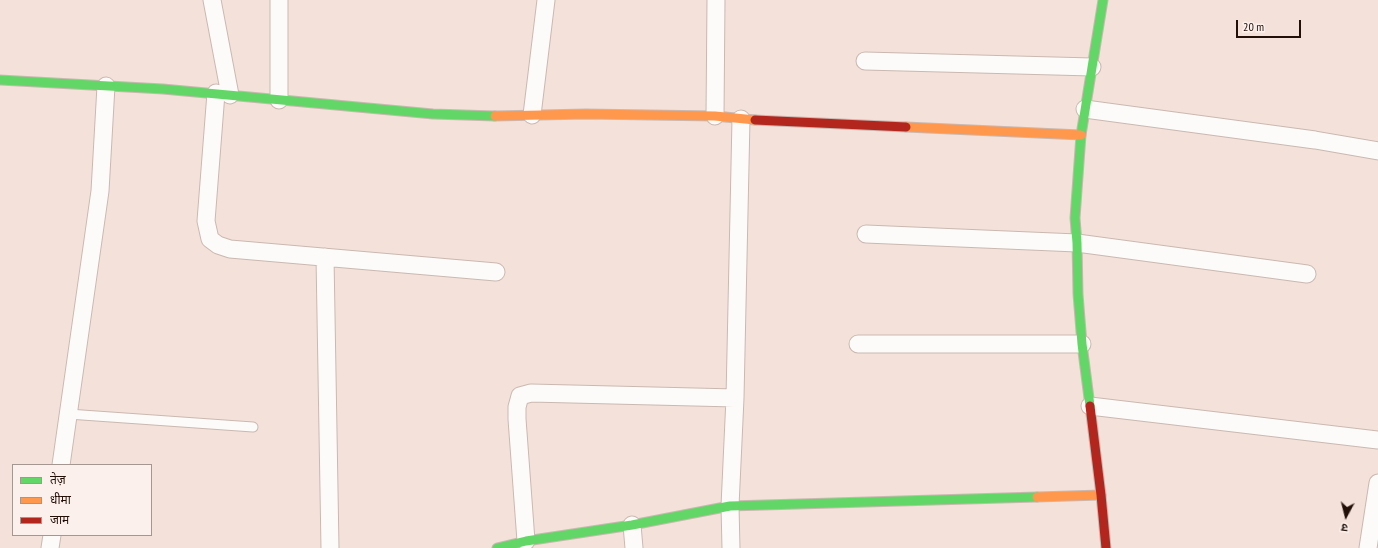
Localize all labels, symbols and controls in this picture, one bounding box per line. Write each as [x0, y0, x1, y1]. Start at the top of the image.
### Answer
scale bar [1238, 12, 1303, 38]
text: 20 m [1243, 19, 1264, 34]
legend [12, 464, 152, 536]
text: तेज़ [50, 472, 66, 487]
text: धीमा [50, 492, 71, 507]
north arrow [1326, 496, 1366, 536]
text: जाम [50, 512, 69, 527]
text: उ [1340, 521, 1349, 535]

